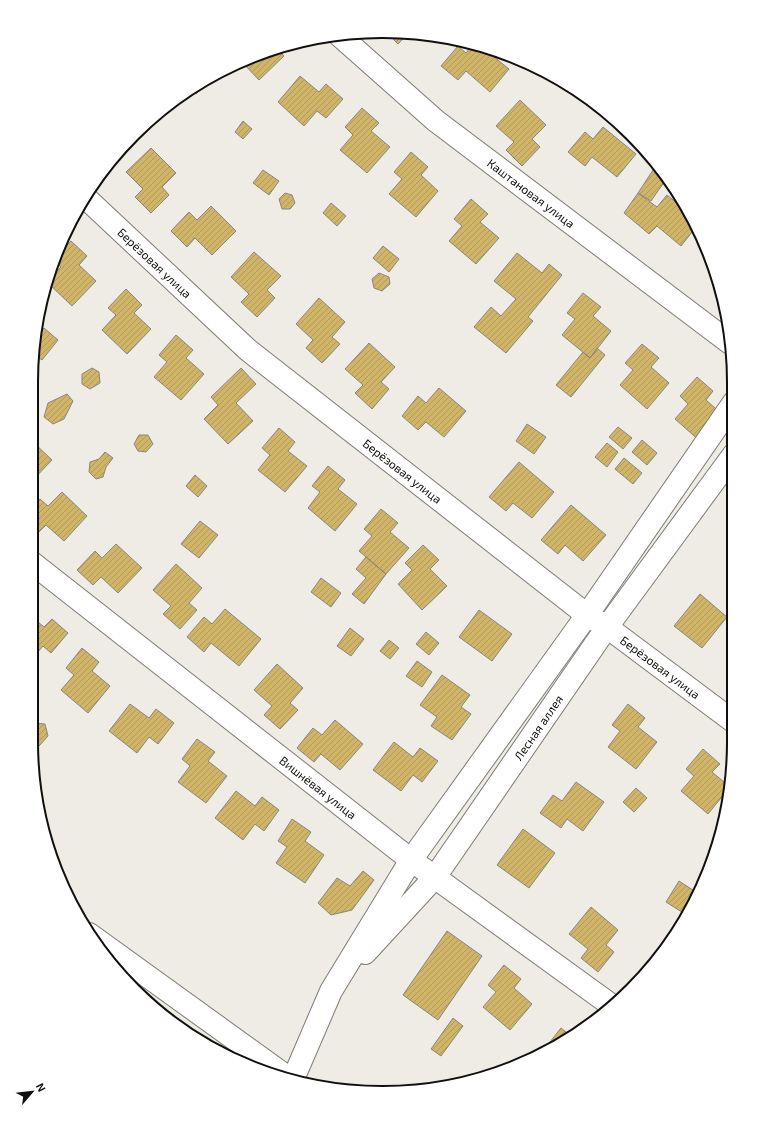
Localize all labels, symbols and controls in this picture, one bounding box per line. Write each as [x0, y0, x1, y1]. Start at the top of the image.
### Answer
street label: Каштановая улица [485, 155, 578, 230]
street label: Берёзовая улица [115, 225, 195, 301]
street label: Берёзовая улица [360, 436, 445, 506]
street label: Берёзовая улица [618, 633, 703, 701]
street label: Лесная аллея [511, 692, 565, 763]
street label: Вишнёвая улица [277, 753, 359, 822]
north arrow [12, 1072, 52, 1112]
text: N [34, 1081, 49, 1094]

